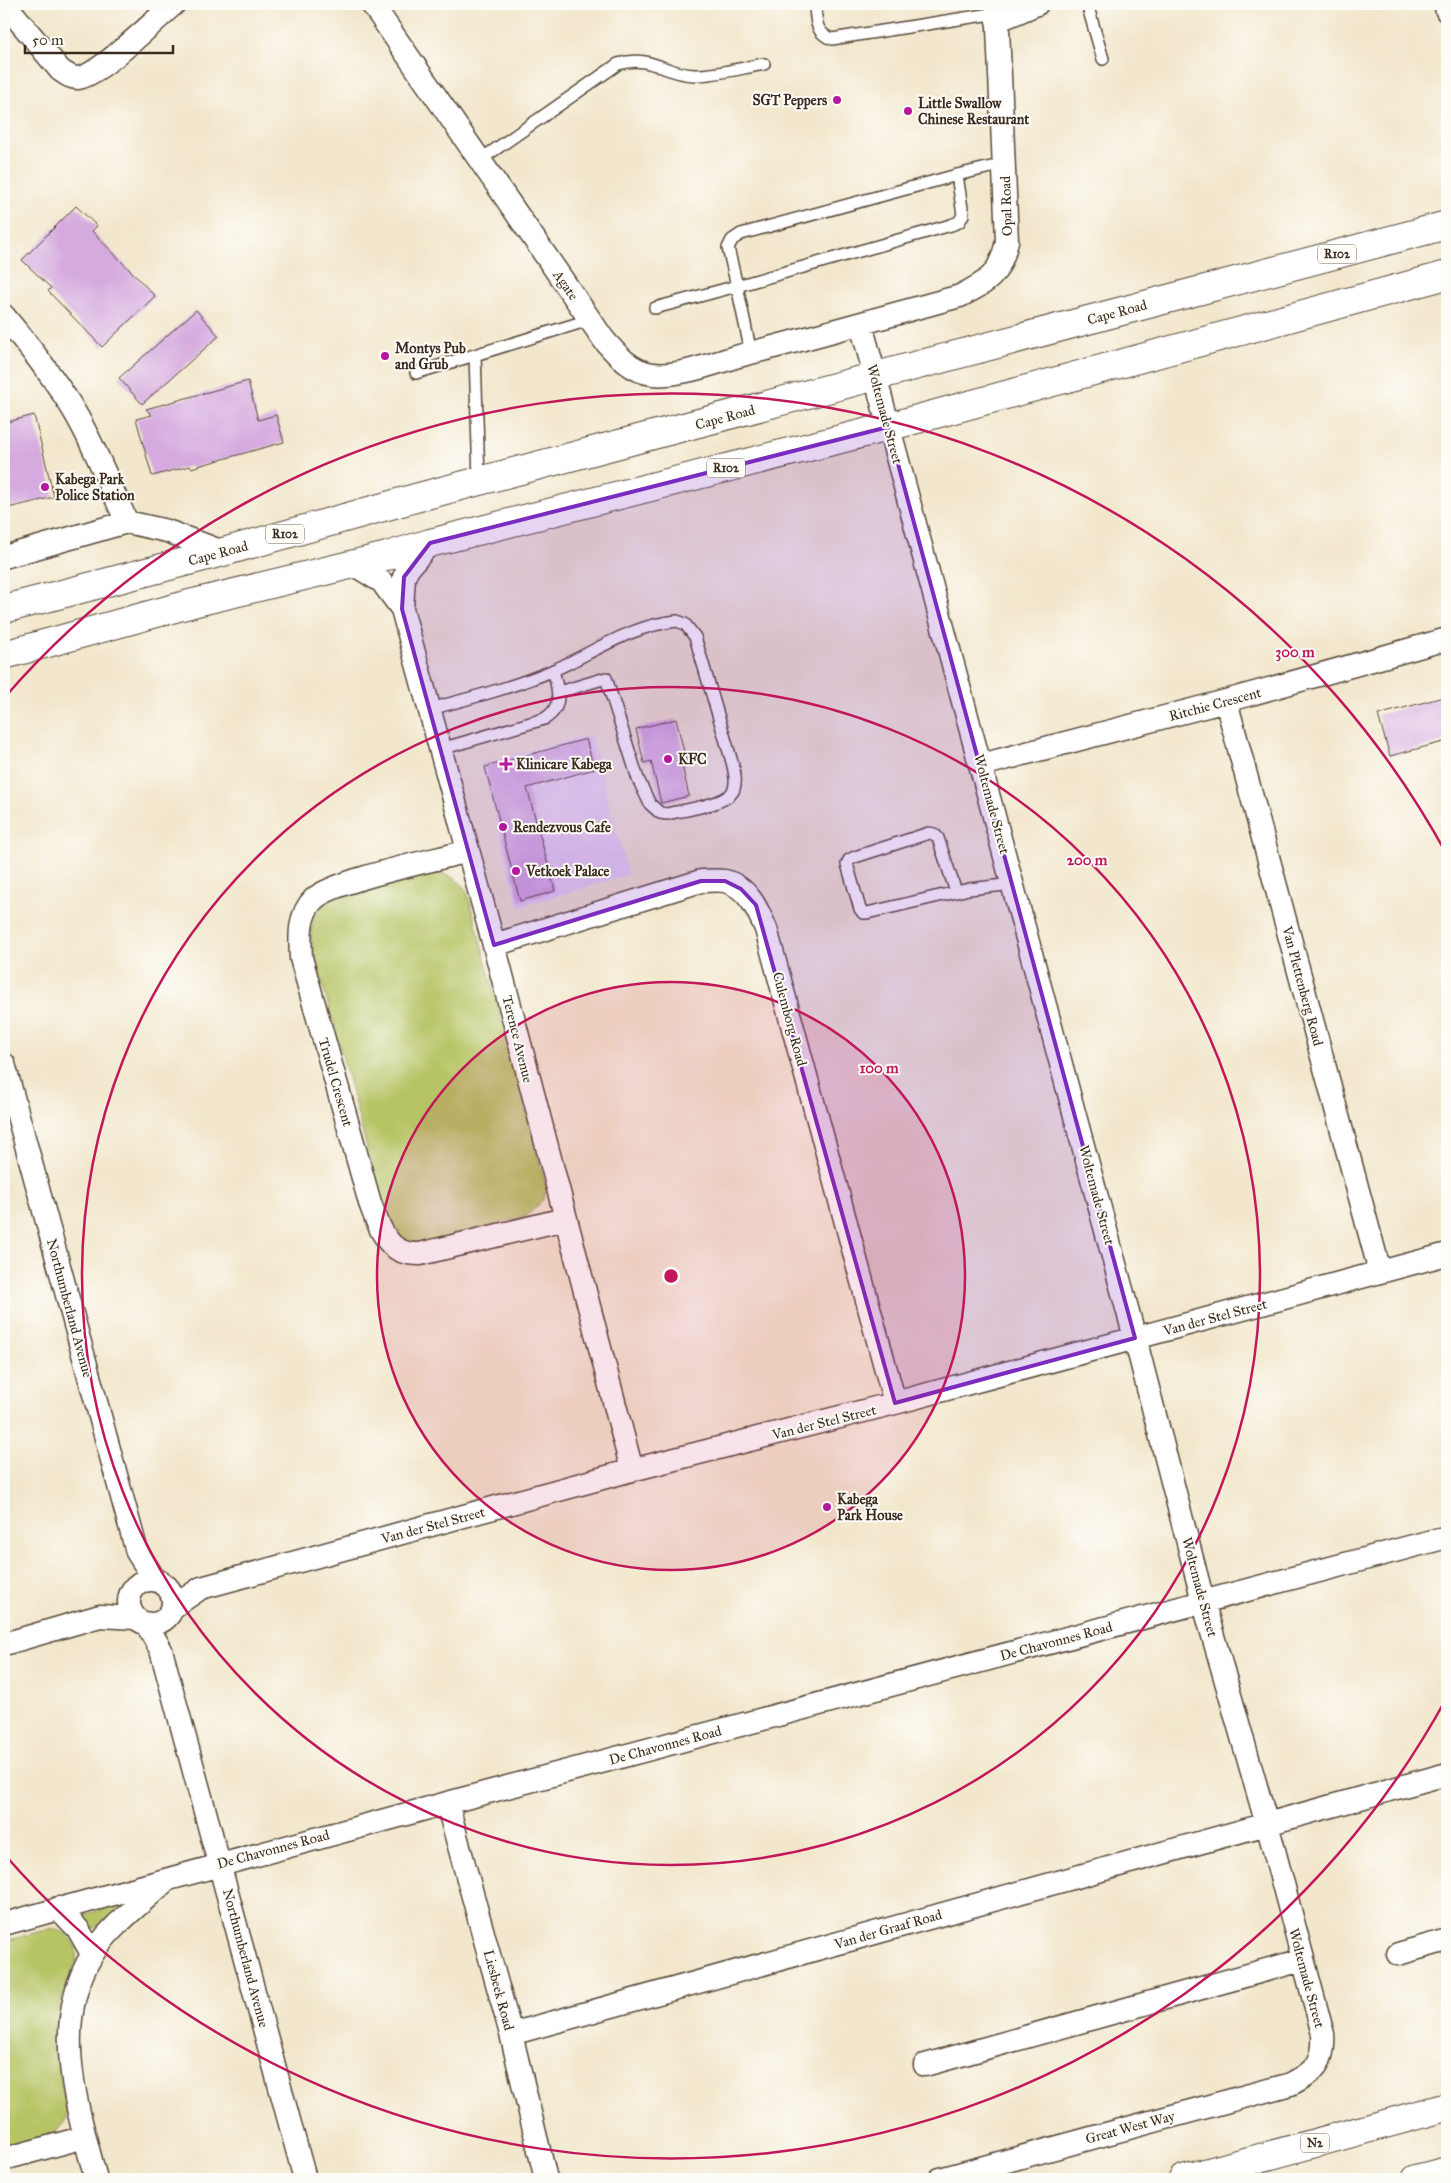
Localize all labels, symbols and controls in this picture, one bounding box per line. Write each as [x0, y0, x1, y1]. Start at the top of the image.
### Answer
scale bar [25, 22, 172, 54]
text: 50 m [32, 31, 64, 49]
place label: SGT Peppers [752, 92, 827, 110]
marker: SGT Peppers [831, 94, 843, 106]
place label: Little Swallow Chinese Restaurant [918, 95, 1029, 128]
marker: Little Swallow Chinese Restaurant [902, 105, 914, 117]
street label: Opal Road [997, 176, 1016, 236]
road number: R102 [1318, 244, 1356, 264]
street label: Agate [549, 266, 582, 304]
street label: Cape Road [1085, 296, 1149, 329]
place label: Montys Pub and Grub [395, 340, 466, 373]
marker: Montys Pub and Grub [379, 350, 391, 362]
street label: Woltemade Street [863, 362, 906, 466]
street label: Cape Road [693, 401, 757, 434]
road number: R102 [707, 458, 745, 478]
place label: Kabega Park Police Station [55, 471, 135, 504]
marker: Kabega Park Police Station [39, 481, 51, 493]
road number: R102 [266, 524, 304, 544]
street label: Cape Road [186, 537, 250, 570]
text: 300 m [1275, 643, 1315, 662]
street label: Ritchie Crescent [1167, 684, 1263, 725]
place label: KFC [678, 751, 707, 768]
street label: Woltemade Street [970, 752, 1013, 856]
marker: KFC [662, 753, 674, 765]
place label: Klinicare Kabega [516, 756, 613, 774]
marker: Klinicare Kabega [500, 758, 512, 770]
place label: Rendezvous Cafe [513, 819, 611, 836]
marker: Rendezvous Cafe [497, 821, 509, 833]
text: 200 m [1067, 851, 1108, 869]
place label: Vetkoek Palace [525, 863, 610, 880]
marker: Vetkoek Palace [510, 865, 522, 877]
street label: Van Plettenberg Road [1278, 923, 1327, 1048]
street label: Culemborg Road [769, 970, 810, 1068]
street label: Terence Avenue [498, 994, 537, 1085]
street label: Trudel Crescent [315, 1036, 356, 1129]
text: 100 m [859, 1059, 899, 1077]
street label: Woltemade Street [1075, 1143, 1118, 1247]
street label: Northumberland Avenue [43, 1237, 96, 1380]
centre of rings [662, 1267, 680, 1285]
street label: Van der Stel Street [1160, 1295, 1269, 1340]
street label: Van der Stel Street [769, 1401, 878, 1444]
place label: Kabega Park House [837, 1491, 903, 1524]
marker: Kabega Park House [821, 1501, 833, 1513]
street label: Van der Stel Street [378, 1503, 487, 1548]
street label: Woltemade Street [1178, 1535, 1221, 1639]
street label: De Chavonnes Road [998, 1618, 1114, 1665]
street label: De Chavonnes Road [607, 1722, 723, 1769]
street label: De Chavonnes Road [215, 1826, 331, 1873]
street label: Northumberland Avenue [219, 1887, 272, 2030]
street label: Van der Graaf Road [831, 1906, 944, 1953]
street label: Woltemade Street [1285, 1926, 1328, 2030]
street label: Liesbeek Road [480, 1948, 517, 2032]
street label: Great West Way [1084, 2107, 1177, 2148]
road number: N2 [1301, 2134, 1329, 2152]

